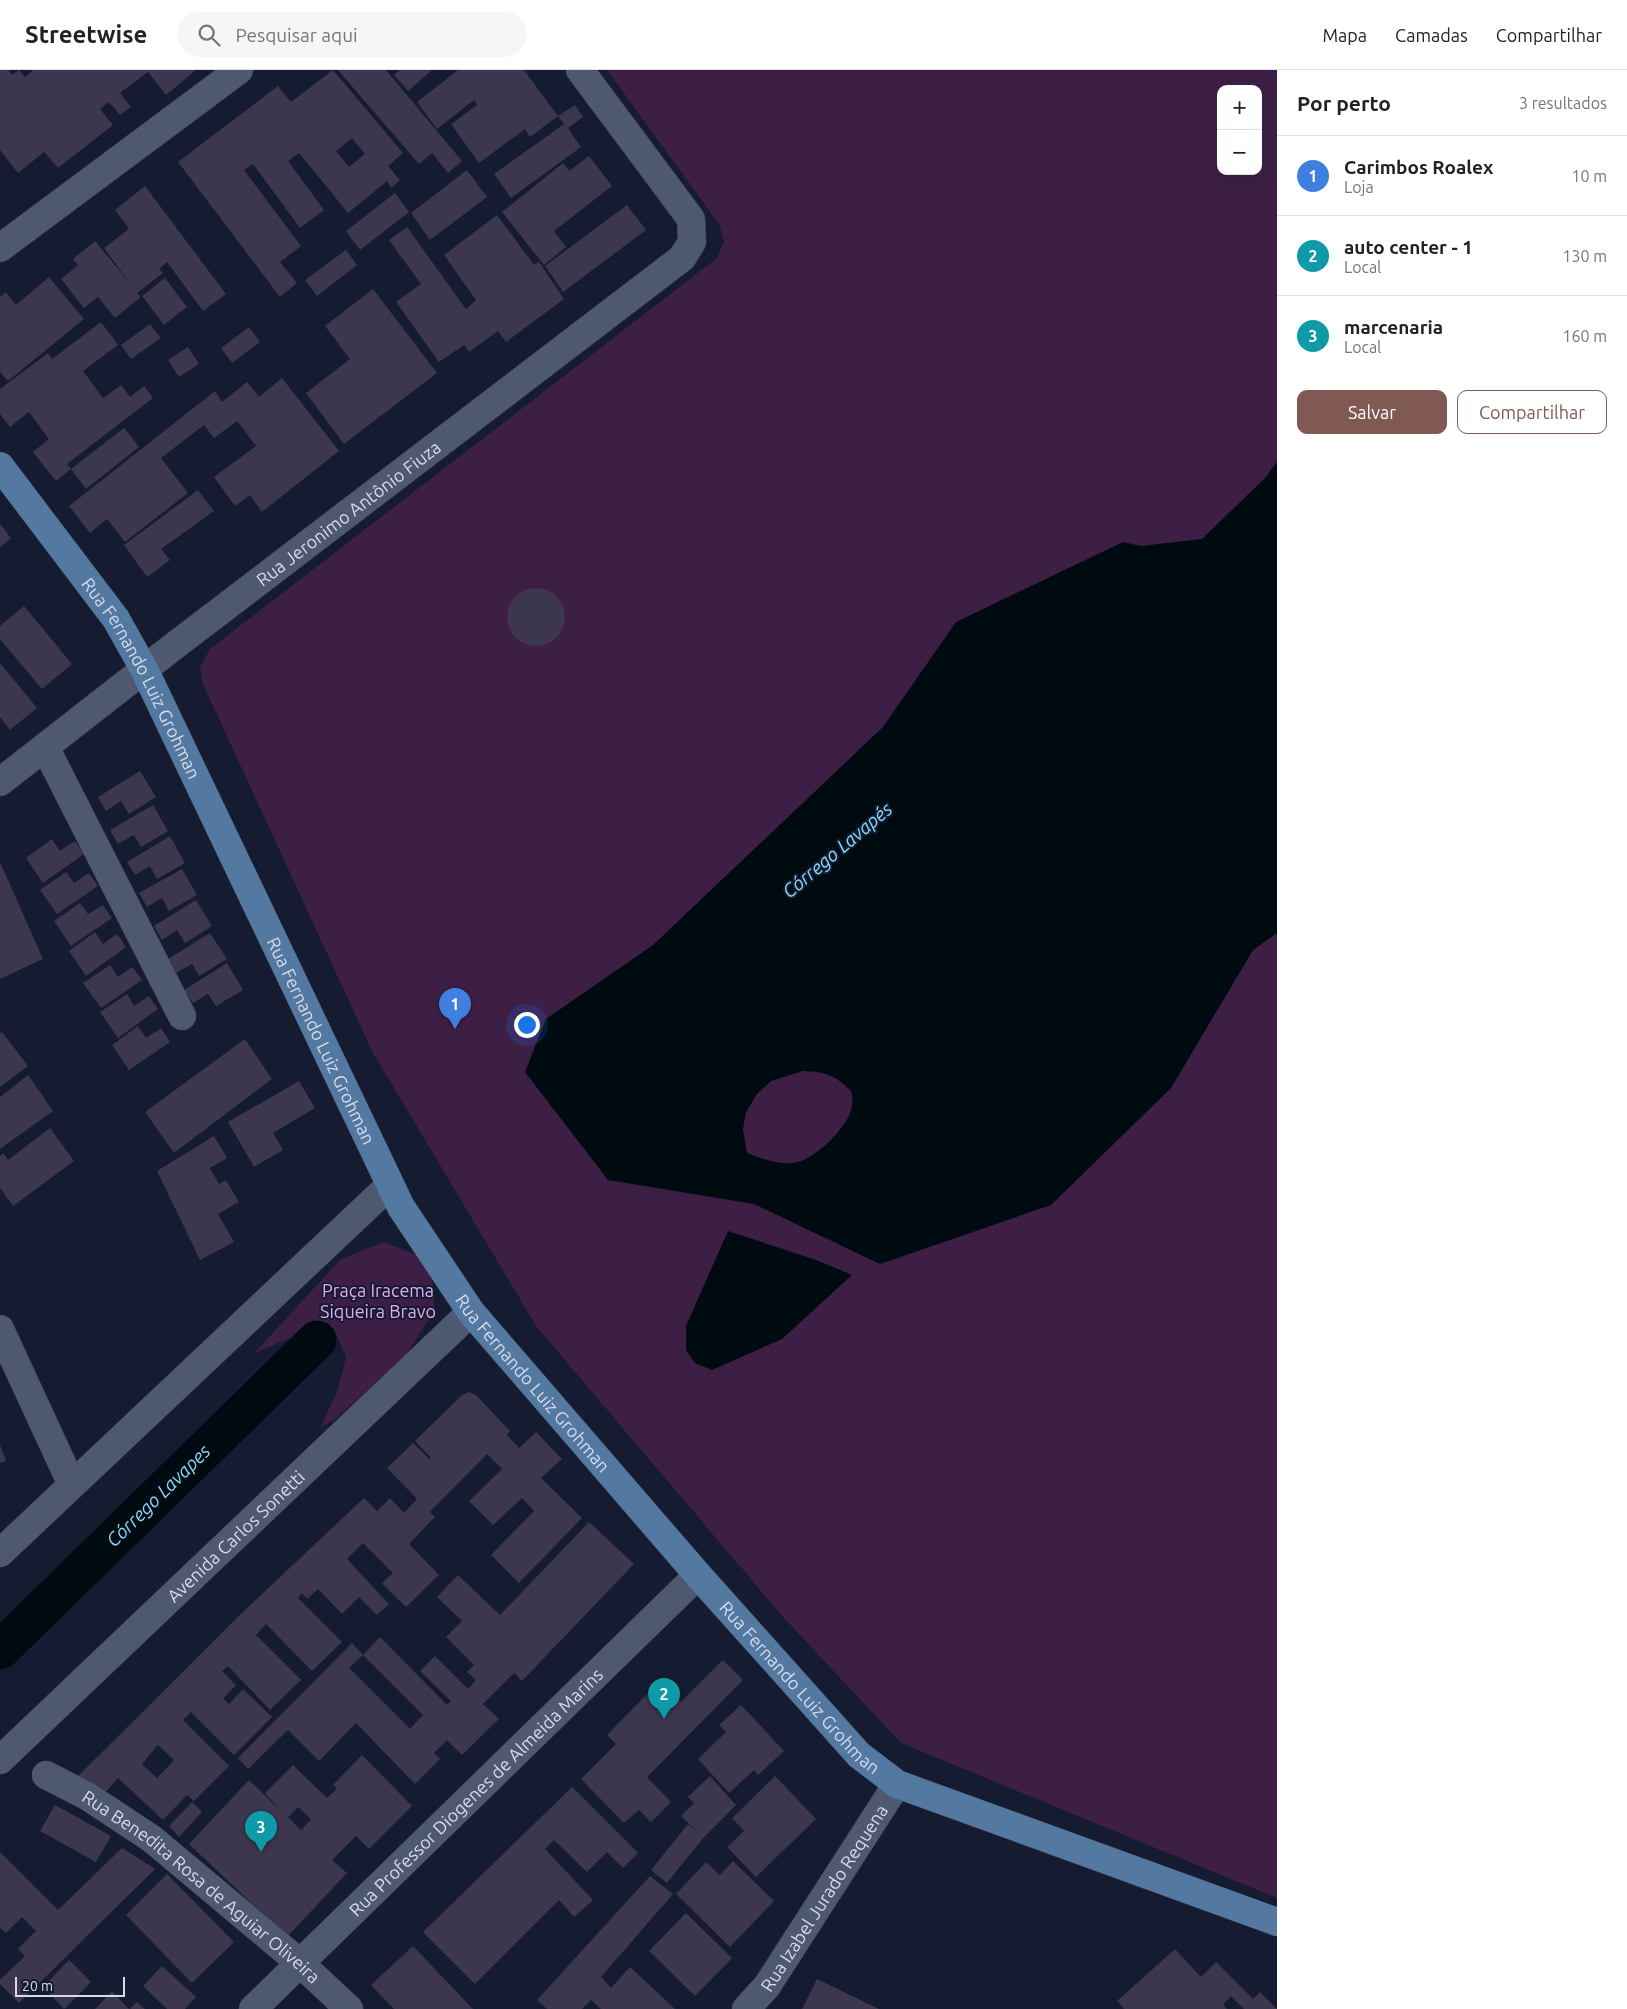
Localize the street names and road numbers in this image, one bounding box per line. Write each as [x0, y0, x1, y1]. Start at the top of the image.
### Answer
street label: Rua Jeronimo Antônio Fiuza [252, 436, 444, 590]
street label: Rua Fernando Luiz Grohman [78, 574, 205, 782]
street label: Rua Fernando Luiz Grohman [264, 934, 379, 1147]
street label: Rua Fernando Luiz Grohman [452, 1290, 614, 1476]
street label: Avenida Carlos Sonetti [163, 1466, 308, 1606]
street label: Rua Fernando Luiz Grohman [716, 1597, 884, 1777]
street label: Rua Professor Diogenes de Almeida Marins [345, 1664, 607, 1920]
street label: Rua Benedita Rosa de Aguiar Oliveira [79, 1786, 324, 1987]
street label: Rua Izabel Jurado Requena [756, 1801, 891, 1995]

